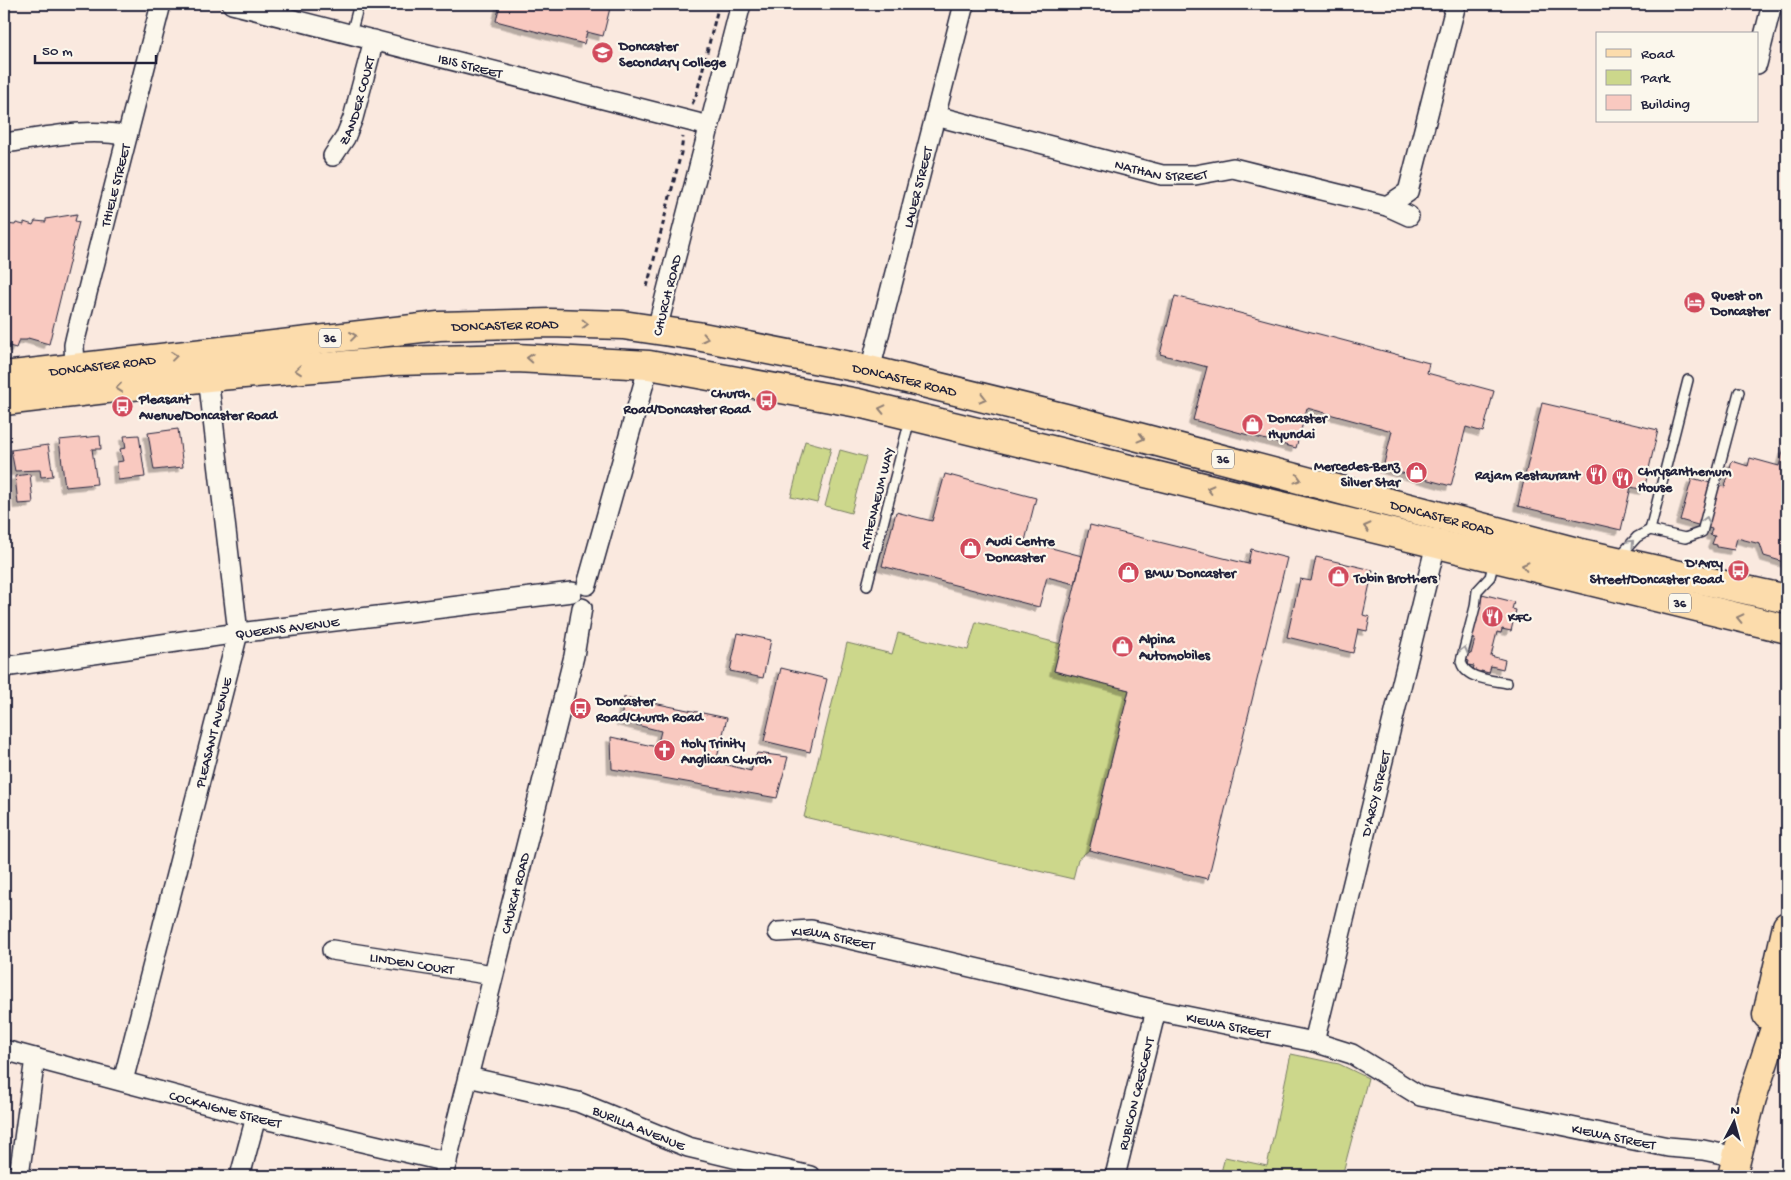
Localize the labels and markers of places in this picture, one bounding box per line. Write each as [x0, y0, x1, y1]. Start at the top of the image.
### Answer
place label: Doncaster Secondary College [617, 39, 727, 72]
school or university icon: Doncaster Secondary College [591, 41, 615, 65]
place label: Quest on Doncaster [1709, 288, 1772, 321]
hotel icon: Quest on Doncaster [1683, 290, 1707, 314]
place label: Church Road/Doncaster Road [623, 386, 752, 419]
bus stop icon: Church Road/Doncaster Road [754, 388, 778, 412]
place label: Pleasant Avenue/Doncaster Road [138, 392, 279, 425]
bus stop icon: Pleasant Avenue/Doncaster Road [111, 394, 135, 418]
place label: Doncaster Hyundai [1266, 411, 1329, 444]
shop icon: Doncaster Hyundai [1240, 413, 1264, 437]
place label: Mercedes-Benz Silver Star [1314, 459, 1402, 492]
shop icon: Mercedes-Benz Silver Star [1404, 461, 1428, 485]
restaurant icon: Rajam Restaurant [1584, 462, 1608, 486]
place label: Chrysanthemum House [1637, 464, 1732, 497]
restaurant icon: Chrysanthemum House [1610, 466, 1634, 490]
place label: Rajam Restaurant [1474, 468, 1581, 485]
place label: Audi Centre Doncaster [984, 534, 1056, 567]
shop icon: Audi Centre Doncaster [958, 536, 982, 560]
place label: D'Arcy Street/Doncaster Road [1590, 556, 1725, 589]
bus stop icon: D'Arcy Street/Doncaster Road [1727, 558, 1751, 582]
shop icon: BMW Doncaster [1117, 560, 1141, 584]
shop icon: Tobin Brothers [1326, 565, 1350, 589]
place label: BMW Doncaster [1144, 566, 1238, 583]
place label: Tobin Brothers [1353, 571, 1438, 588]
restaurant icon: KFC [1480, 604, 1504, 628]
place label: KFC [1507, 610, 1532, 627]
place label: Alpina Automobiles [1138, 632, 1211, 665]
shop icon: Alpina Automobiles [1111, 634, 1135, 658]
place label: Doncaster Road/Church Road [594, 694, 705, 727]
bus stop icon: Doncaster Road/Church Road [568, 696, 592, 720]
place label: Holy Trinity Anglican Church [680, 736, 772, 769]
church icon: Holy Trinity Anglican Church [653, 738, 677, 762]

